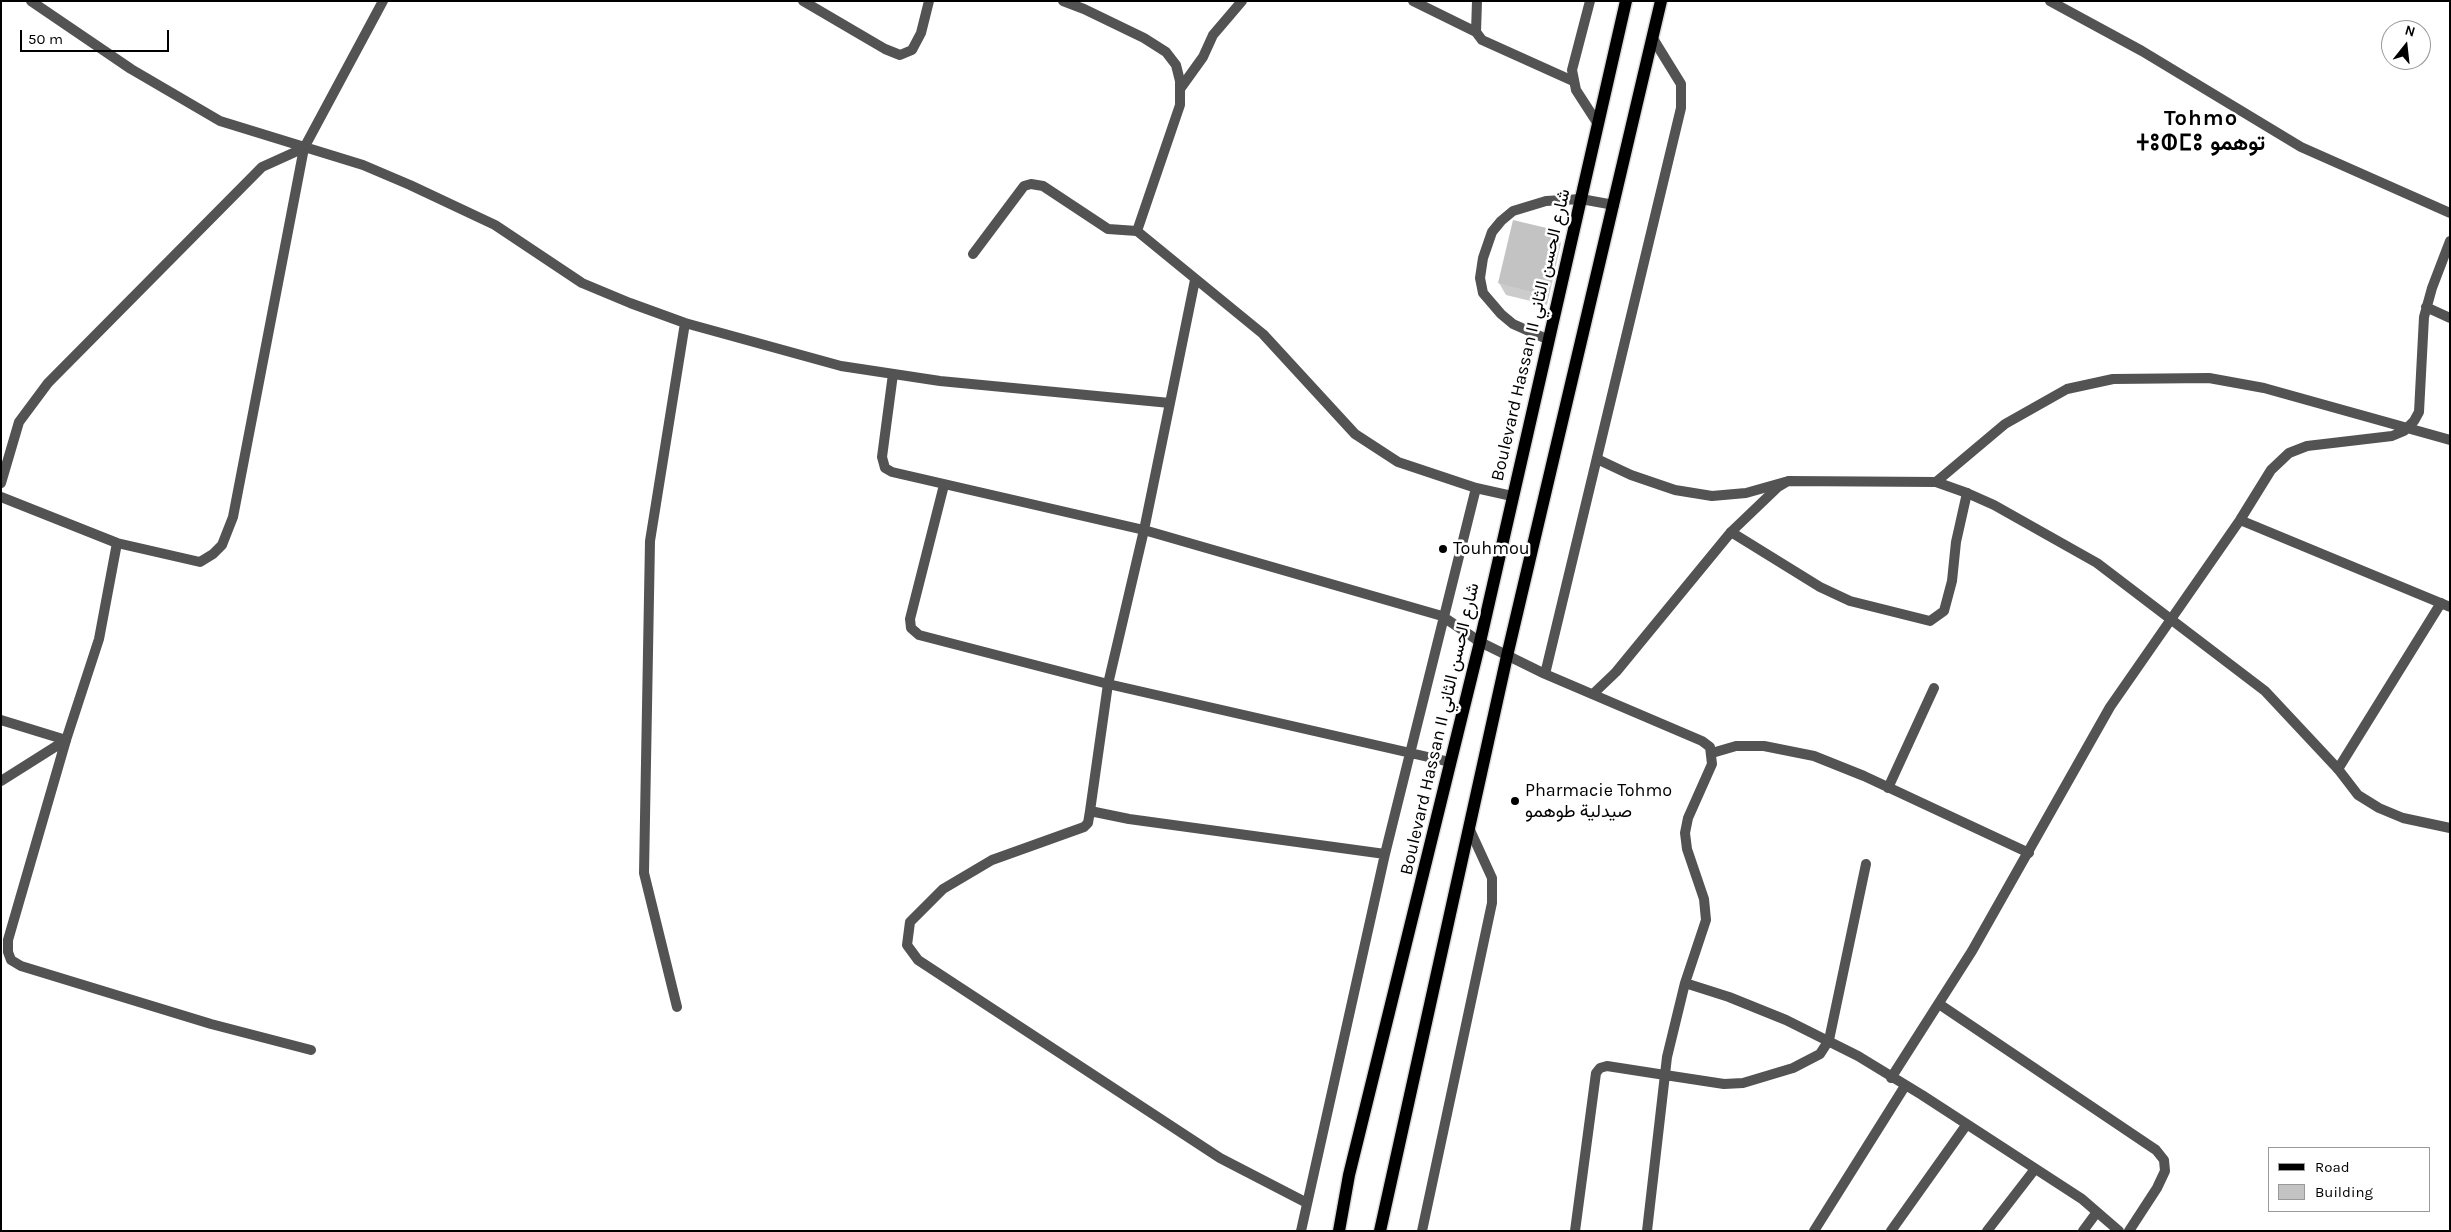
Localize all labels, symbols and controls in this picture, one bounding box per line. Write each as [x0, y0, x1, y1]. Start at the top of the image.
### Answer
scale bar [22, 20, 171, 52]
north arrow [2381, 20, 2431, 70]
text: N [2403, 22, 2417, 41]
text: 50 m [28, 30, 63, 48]
district label: Tohmo ⵜⵓⵀⵎⵓ توهمو [2140, 106, 2262, 158]
street label: Boulevard Hassan II شارع الحسن الثاني [1487, 187, 1575, 483]
place label: Touhmou [1453, 538, 1530, 560]
marker: Touhmou [1437, 543, 1449, 555]
street label: Boulevard Hassan II شارع الحسن الثاني [1396, 581, 1484, 877]
place label: Pharmacie Tohmo صيدلية طوهمو [1525, 780, 1672, 822]
marker: Pharmacie Tohmo صيدلية طوهمو [1509, 795, 1521, 807]
legend [2268, 1147, 2431, 1212]
text: Road [2315, 1158, 2350, 1176]
text: Building [2315, 1183, 2373, 1201]

